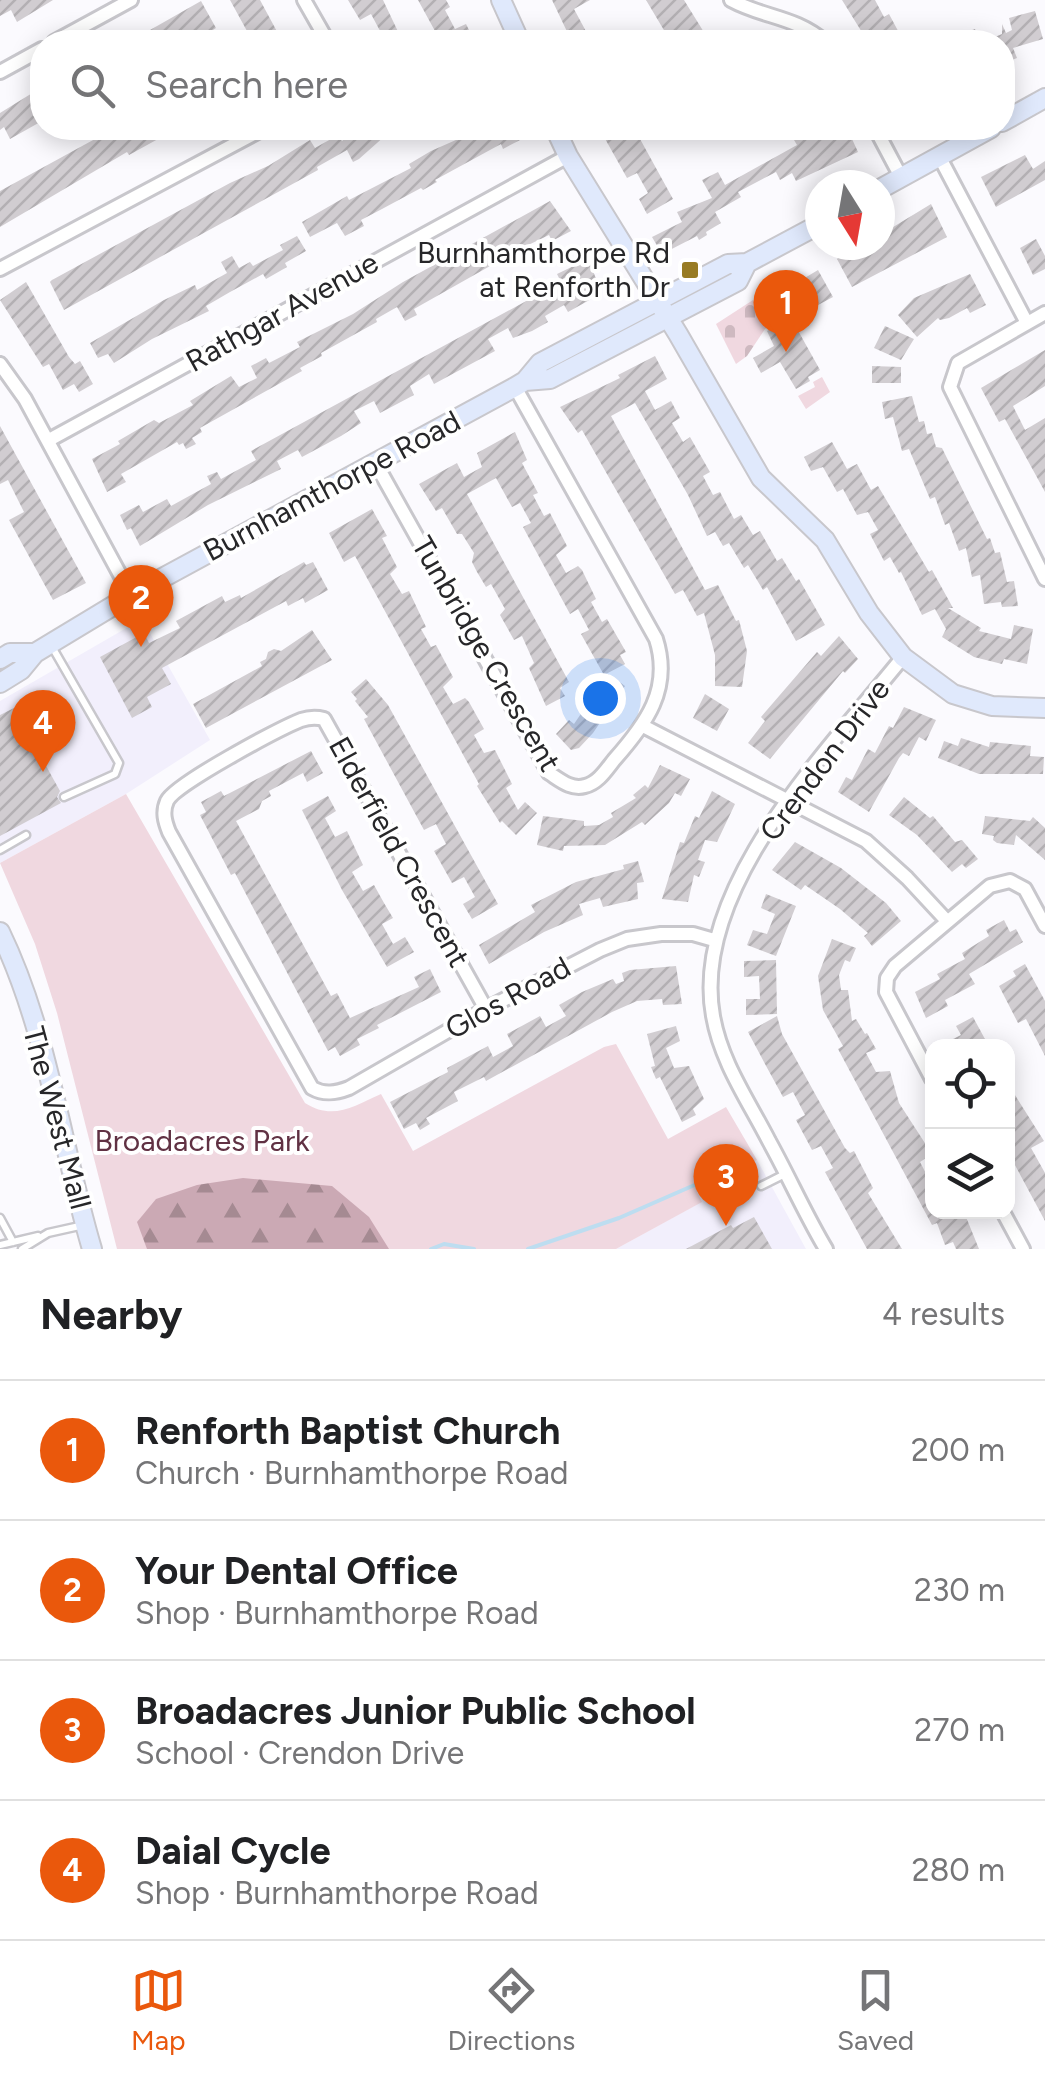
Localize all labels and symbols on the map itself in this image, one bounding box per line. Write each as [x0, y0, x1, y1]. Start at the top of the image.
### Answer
north arrow [805, 170, 895, 260]
place label: Burnhamthorpe Rd at Renforth Dr [417, 234, 670, 305]
street label: Rathgar Avenue [179, 243, 384, 380]
marker: Burnhamthorpe Rd at Renforth Dr [679, 259, 701, 281]
pin: 1 [754, 270, 818, 352]
street label: Burnhamthorpe Road [197, 402, 467, 569]
street label: Tunbridge Crescent [404, 530, 569, 778]
pin: 2 [108, 564, 174, 647]
street label: Crendon Drive [752, 671, 898, 848]
your location [575, 673, 626, 724]
pin: 4 [10, 690, 76, 772]
street label: Elderfield Crescent [321, 730, 478, 973]
street label: Glos Road [439, 948, 577, 1047]
street label: The West Mall [15, 1022, 100, 1213]
park label: Broadacres Park [94, 1122, 310, 1159]
pin: 3 [694, 1144, 758, 1226]

